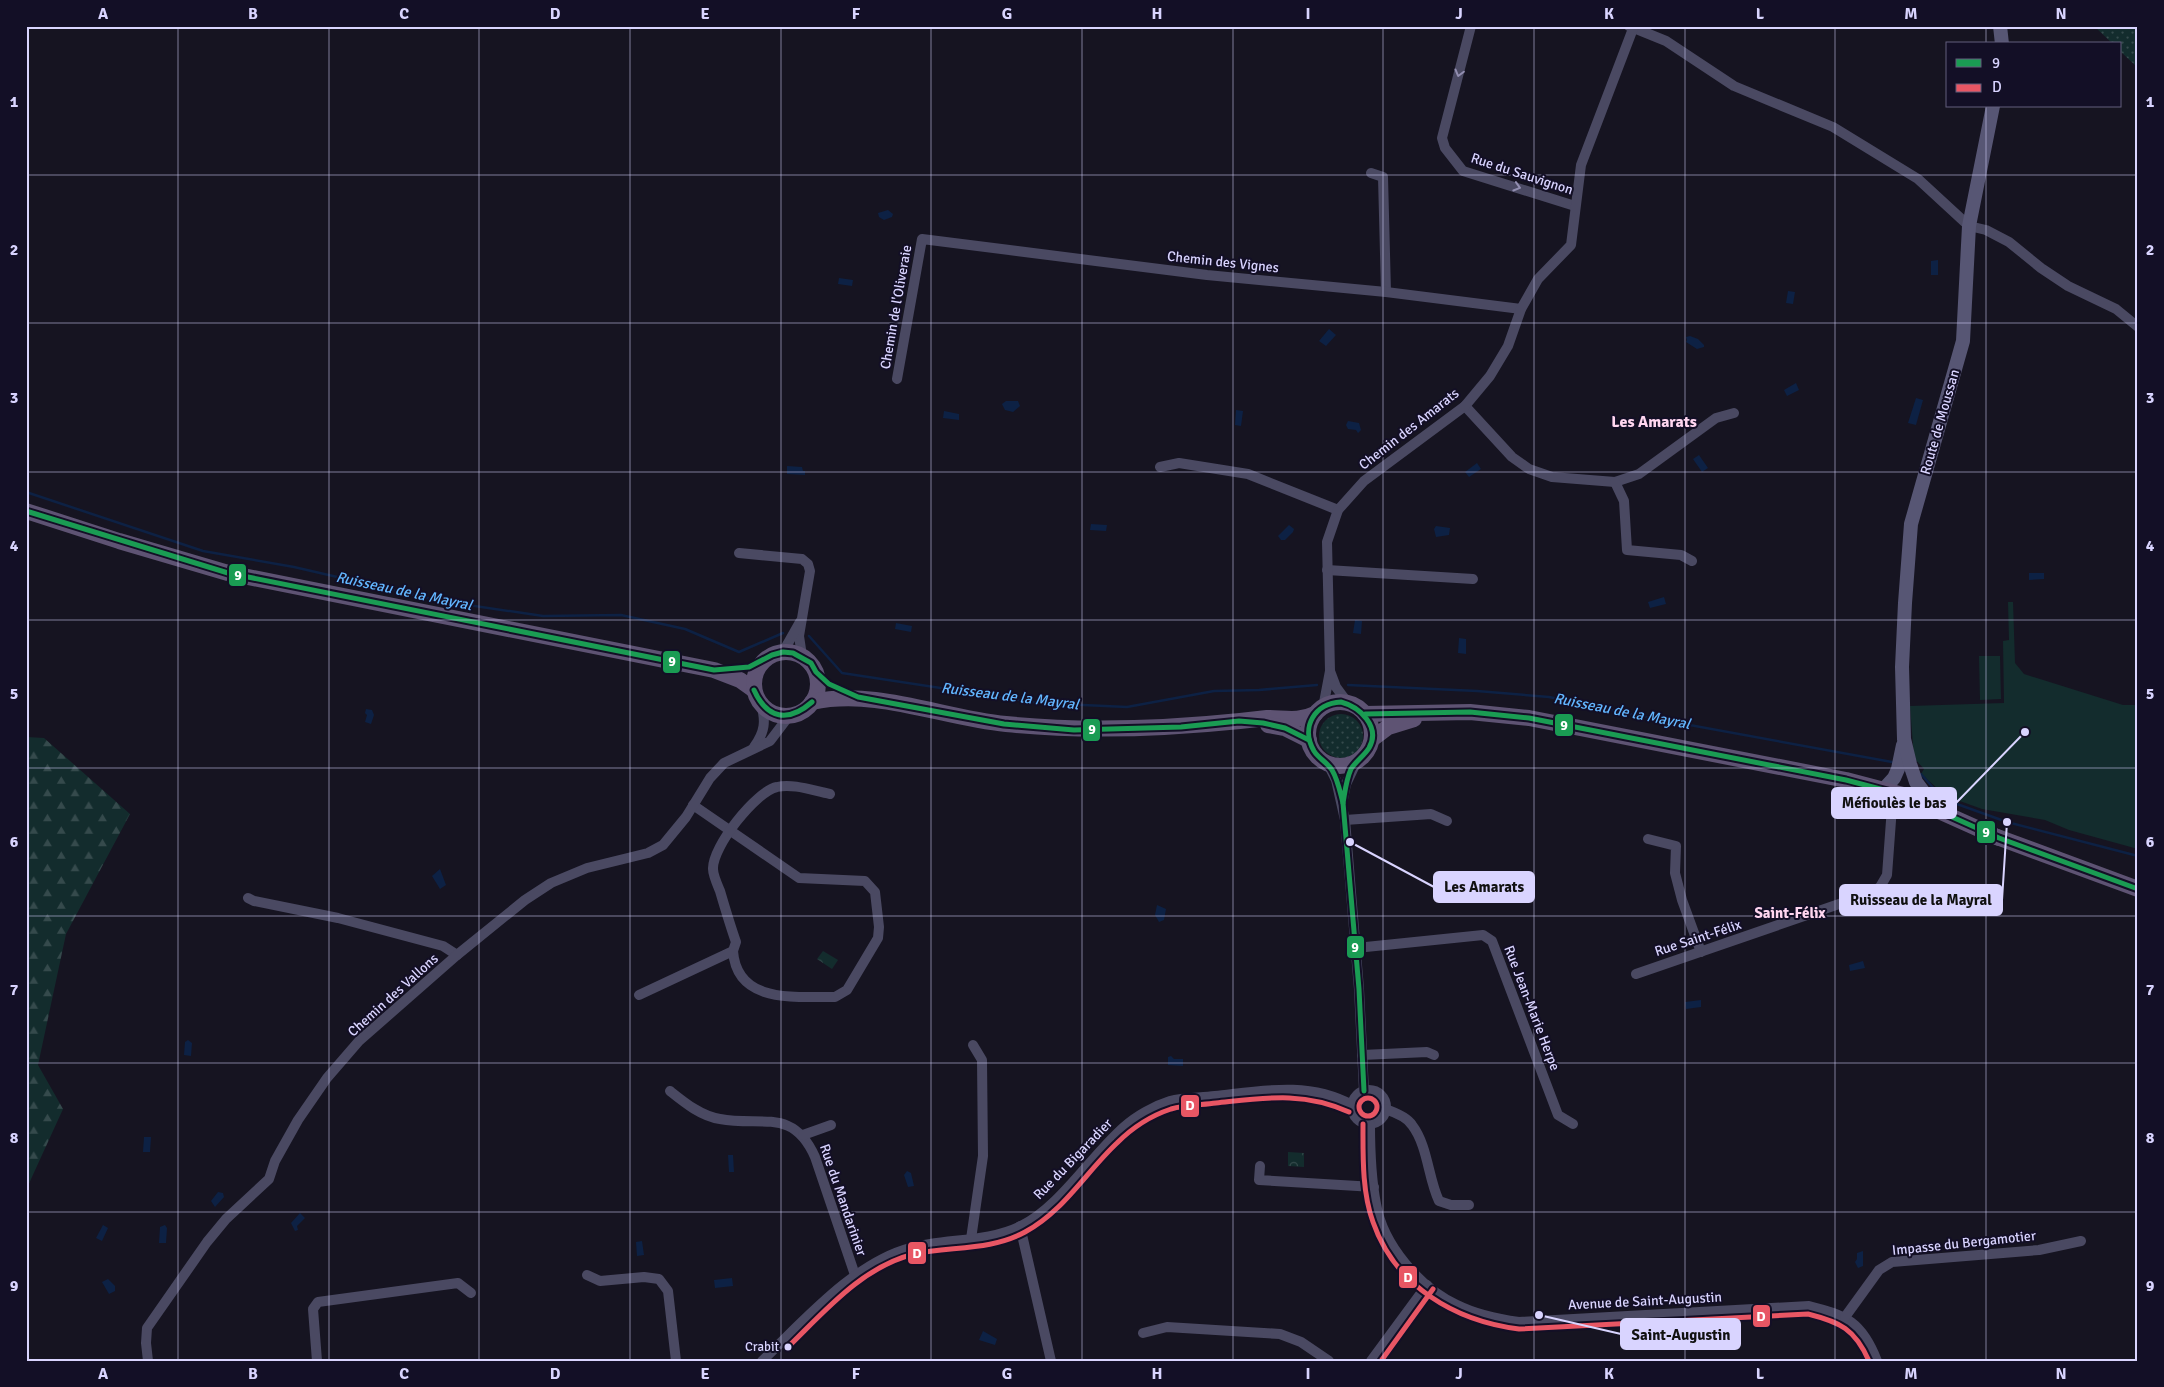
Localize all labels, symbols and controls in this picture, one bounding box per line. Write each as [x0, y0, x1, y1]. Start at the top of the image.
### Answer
text: A [98, 4, 109, 24]
text: B [248, 4, 258, 24]
text: C [399, 4, 409, 24]
text: D [550, 4, 561, 24]
text: E [700, 4, 710, 24]
text: F [852, 4, 861, 24]
text: G [1002, 4, 1012, 24]
text: H [1152, 4, 1162, 24]
text: I [1305, 4, 1311, 24]
text: J [1455, 4, 1463, 24]
text: K [1604, 4, 1614, 24]
text: L [1756, 4, 1765, 24]
text: M [1904, 4, 1918, 24]
text: N [2055, 4, 2067, 24]
legend [1946, 42, 2122, 108]
text: 9 [1992, 54, 2000, 72]
one-way arrow [1454, 69, 1465, 78]
text: D [1992, 78, 2002, 96]
text: 1 [10, 92, 19, 112]
text: 1 [2146, 92, 2155, 112]
street label: Rue du Sauvignon [1469, 149, 1575, 199]
one-way arrow [1512, 182, 1521, 192]
text: 2 [10, 240, 18, 260]
text: 2 [2146, 240, 2154, 260]
street label: Chemin de l'Oliveraie [877, 244, 915, 370]
street label: Chemin des Vignes [1166, 248, 1280, 276]
street label: Route de Moussan [1917, 367, 1963, 477]
street label: Chemin des Amarats [1356, 385, 1462, 473]
text: 3 [10, 388, 18, 408]
text: 3 [2146, 388, 2154, 408]
district label: Les Amarats [1611, 412, 1697, 432]
text: 4 [10, 536, 19, 556]
text: 4 [2146, 536, 2155, 556]
line badge: 9 [228, 563, 247, 587]
text: 9 [234, 567, 242, 584]
water label: Ruisseau de la Mayral [334, 568, 475, 615]
line badge: 9 [662, 650, 681, 674]
text: 9 [668, 653, 676, 670]
water label: Ruisseau de la Mayral [940, 679, 1082, 714]
text: 5 [10, 684, 18, 704]
text: 5 [2146, 684, 2154, 704]
water label: Ruisseau de la Mayral [1552, 689, 1693, 733]
line badge: 9 [1554, 713, 1574, 737]
text: 9 [1560, 717, 1568, 734]
line badge: 9 [1082, 718, 1101, 742]
text: 9 [1088, 721, 1096, 738]
callout: Méfioulès le bas [1832, 788, 1956, 818]
text: Méfioulès le bas [1842, 794, 1947, 812]
line badge: 9 [1976, 820, 1996, 844]
text: 9 [1982, 824, 1990, 841]
text: 6 [10, 832, 19, 852]
text: 6 [2146, 832, 2155, 852]
callout: Les Amarats [1434, 872, 1534, 902]
text: Les Amarats [1444, 878, 1524, 896]
callout: Ruisseau de la Mayral [1840, 885, 2002, 915]
text: Ruisseau de la Mayral [1850, 891, 1992, 909]
district label: Saint-Félix [1754, 904, 1826, 922]
street label: Rue Saint-Félix [1653, 916, 1744, 960]
line badge: 9 [1346, 935, 1365, 959]
text: 9 [1351, 939, 1359, 956]
street label: Rue Jean-Marie Herpe [1500, 943, 1564, 1073]
street label: Chemin des Vallons [344, 950, 442, 1040]
text: 7 [10, 980, 19, 1000]
text: 7 [2146, 980, 2155, 1000]
line badge: D [1180, 1094, 1200, 1118]
text: D [1185, 1097, 1195, 1114]
street label: Rue du Bigaradier [1030, 1114, 1117, 1203]
text: 8 [10, 1128, 19, 1148]
text: 8 [2146, 1128, 2155, 1148]
street label: Rue du Mandarinier [816, 1142, 870, 1259]
street label: Impasse du Bergamotier [1891, 1227, 2038, 1259]
line badge: D [907, 1241, 927, 1265]
text: D [912, 1245, 922, 1262]
line badge: D [1398, 1265, 1418, 1289]
text: D [1403, 1269, 1413, 1286]
text: 9 [10, 1276, 19, 1296]
text: 9 [2146, 1276, 2155, 1296]
street label: Avenue de Saint-Augustin [1568, 1288, 1722, 1314]
line badge: D [1752, 1304, 1771, 1328]
text: D [1756, 1308, 1766, 1325]
callout: Saint-Augustin [1621, 1319, 1740, 1349]
text: Saint-Augustin [1632, 1326, 1730, 1344]
place label: Crabit [745, 1339, 779, 1355]
marker: Crabit [783, 1342, 793, 1352]
text: A [98, 1364, 109, 1384]
text: B [248, 1364, 258, 1384]
text: C [399, 1364, 409, 1384]
text: D [550, 1364, 561, 1384]
text: E [700, 1364, 710, 1384]
text: F [852, 1364, 861, 1384]
text: G [1002, 1364, 1012, 1384]
text: H [1152, 1364, 1162, 1384]
text: I [1305, 1364, 1311, 1384]
text: J [1455, 1364, 1463, 1384]
text: K [1604, 1364, 1614, 1384]
text: L [1756, 1364, 1765, 1384]
text: M [1904, 1364, 1918, 1384]
text: N [2055, 1364, 2067, 1384]

